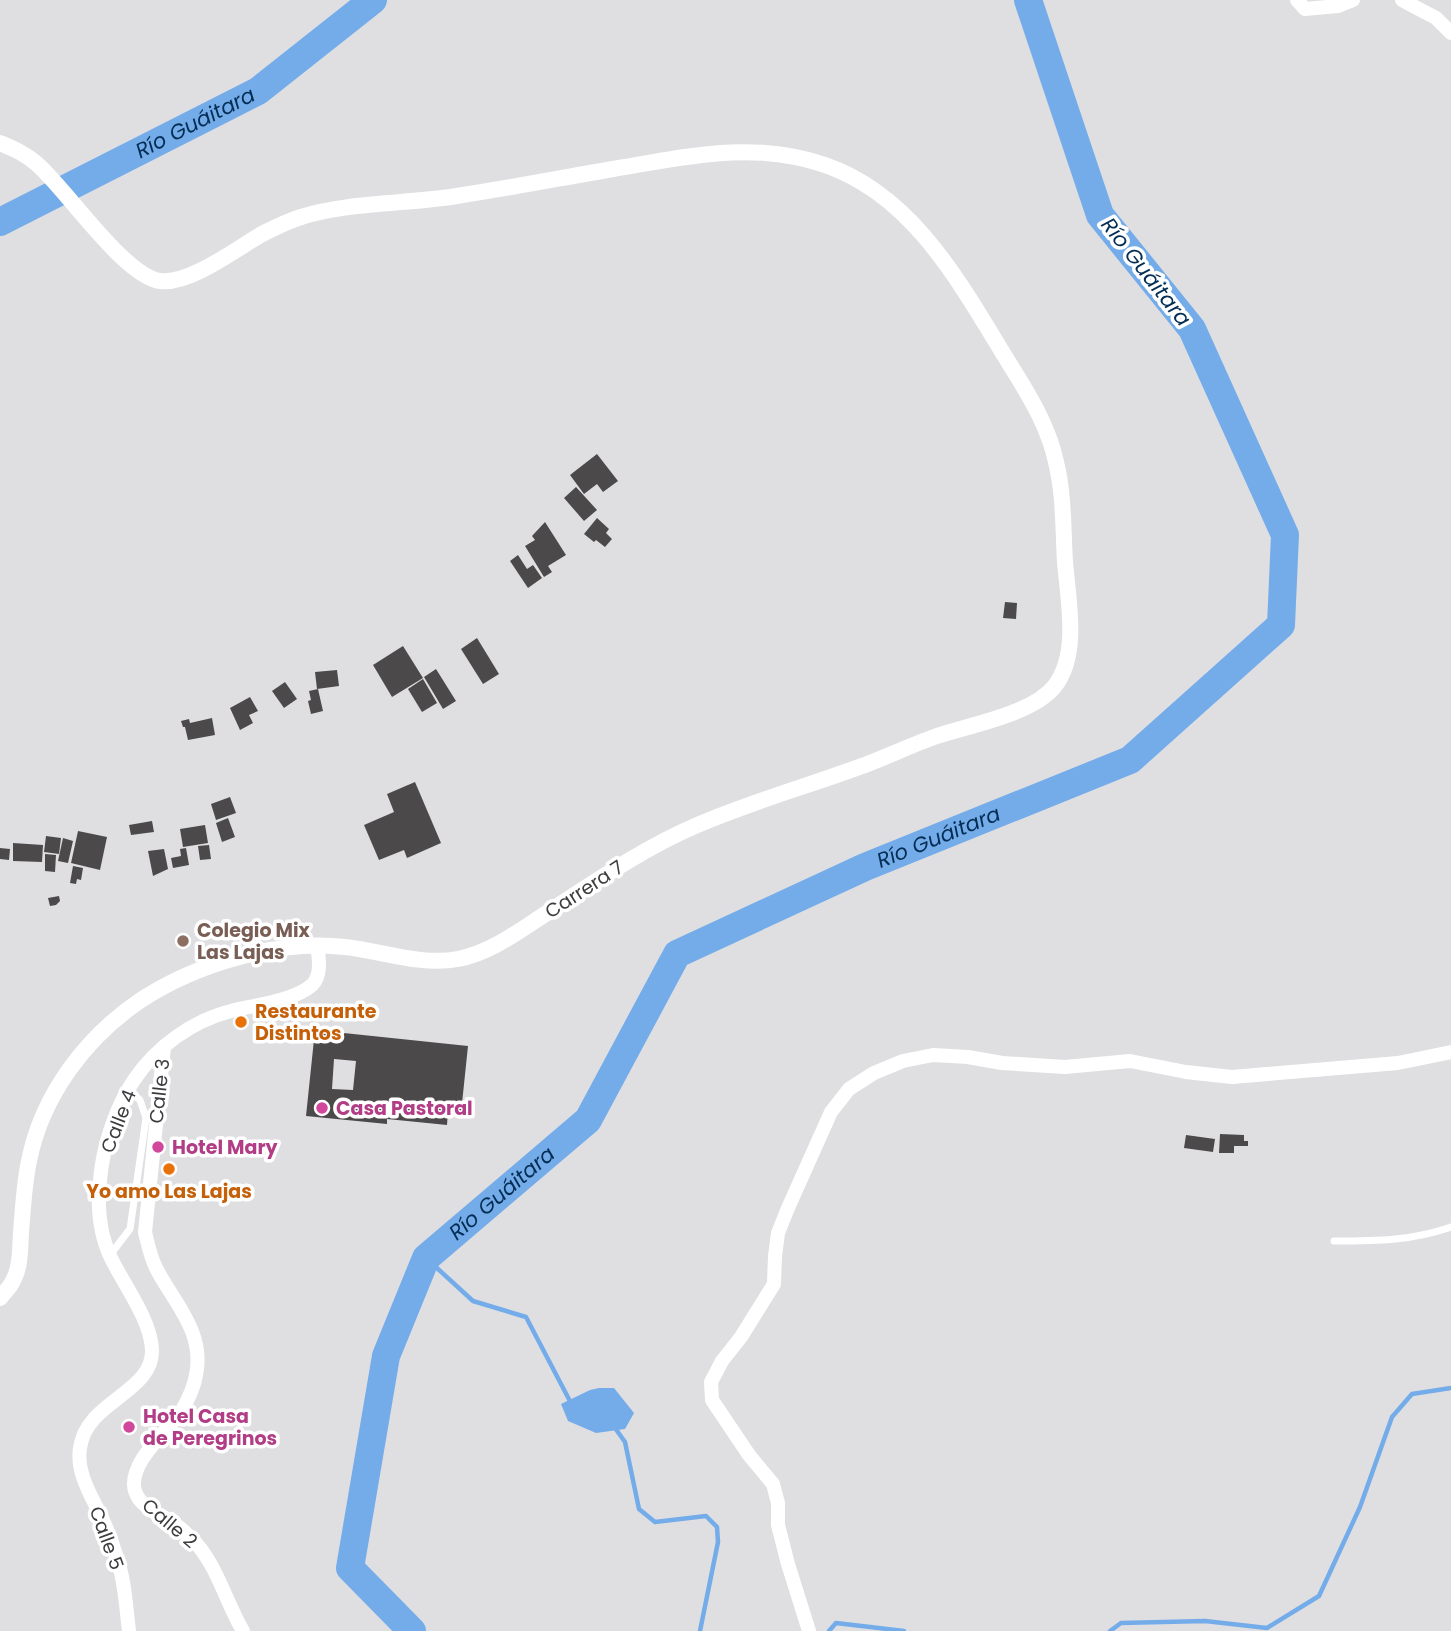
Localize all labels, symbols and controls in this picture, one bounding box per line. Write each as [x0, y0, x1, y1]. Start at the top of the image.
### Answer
water label: Río Guáitara [130, 80, 260, 165]
water label: Río Guáitara [1095, 211, 1198, 332]
water label: Río Guáitara [872, 799, 1004, 875]
street label: Carrera 7 [540, 854, 629, 925]
place label: Colegio Mix Las Lajas [197, 917, 311, 966]
marker: Colegio Mix Las Lajas [175, 933, 191, 949]
place label: Restaurante Distintos [255, 998, 377, 1047]
marker: Restaurante Distintos [233, 1014, 249, 1030]
street label: Calle 3 [143, 1057, 176, 1125]
street label: Calle 4 [94, 1086, 143, 1157]
place label: Casa Pastoral [336, 1095, 473, 1122]
marker: Casa Pastoral [314, 1100, 330, 1116]
place label: Hotel Mary [172, 1134, 279, 1161]
marker: Hotel Mary [150, 1139, 166, 1155]
water label: Río Guáitara [442, 1140, 561, 1246]
marker: Yo amo Las Lajas [161, 1161, 177, 1177]
place label: Yo amo Las Lajas [86, 1178, 252, 1205]
place label: Hotel Casa de Peregrinos [143, 1403, 277, 1452]
marker: Hotel Casa de Peregrinos [121, 1419, 137, 1435]
street label: Calle 2 [136, 1492, 203, 1555]
street label: Calle 5 [83, 1503, 130, 1574]

